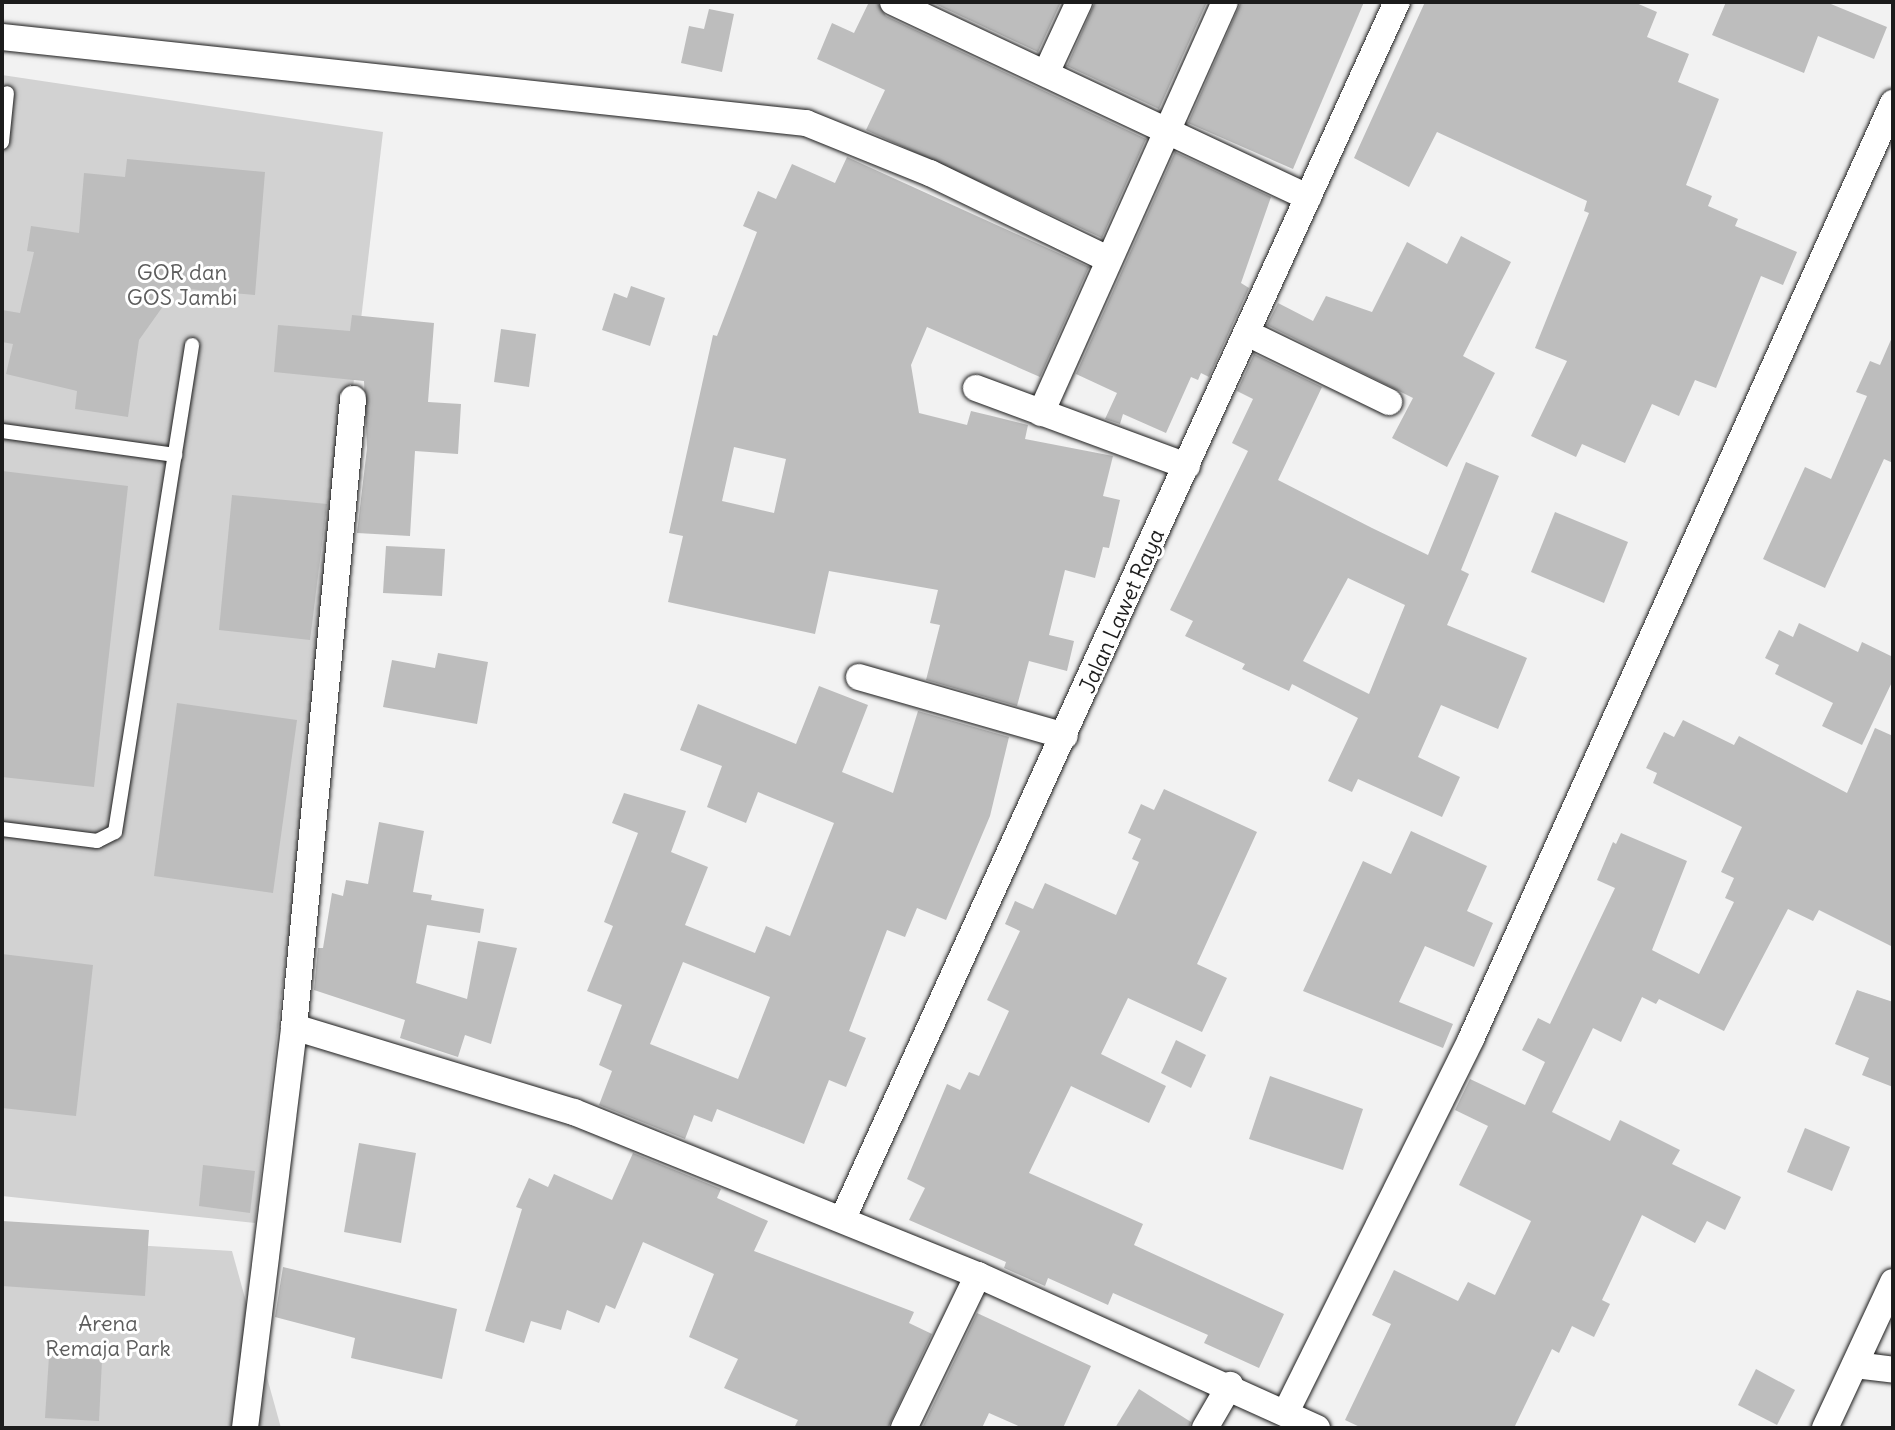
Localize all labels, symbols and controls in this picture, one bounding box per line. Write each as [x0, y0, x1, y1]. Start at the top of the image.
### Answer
park label: GOR dan GOS Jambi [127, 259, 237, 310]
street label: Jalan Lawet Raya [1074, 525, 1170, 697]
park label: Arena Remaja Park [45, 1310, 171, 1362]

